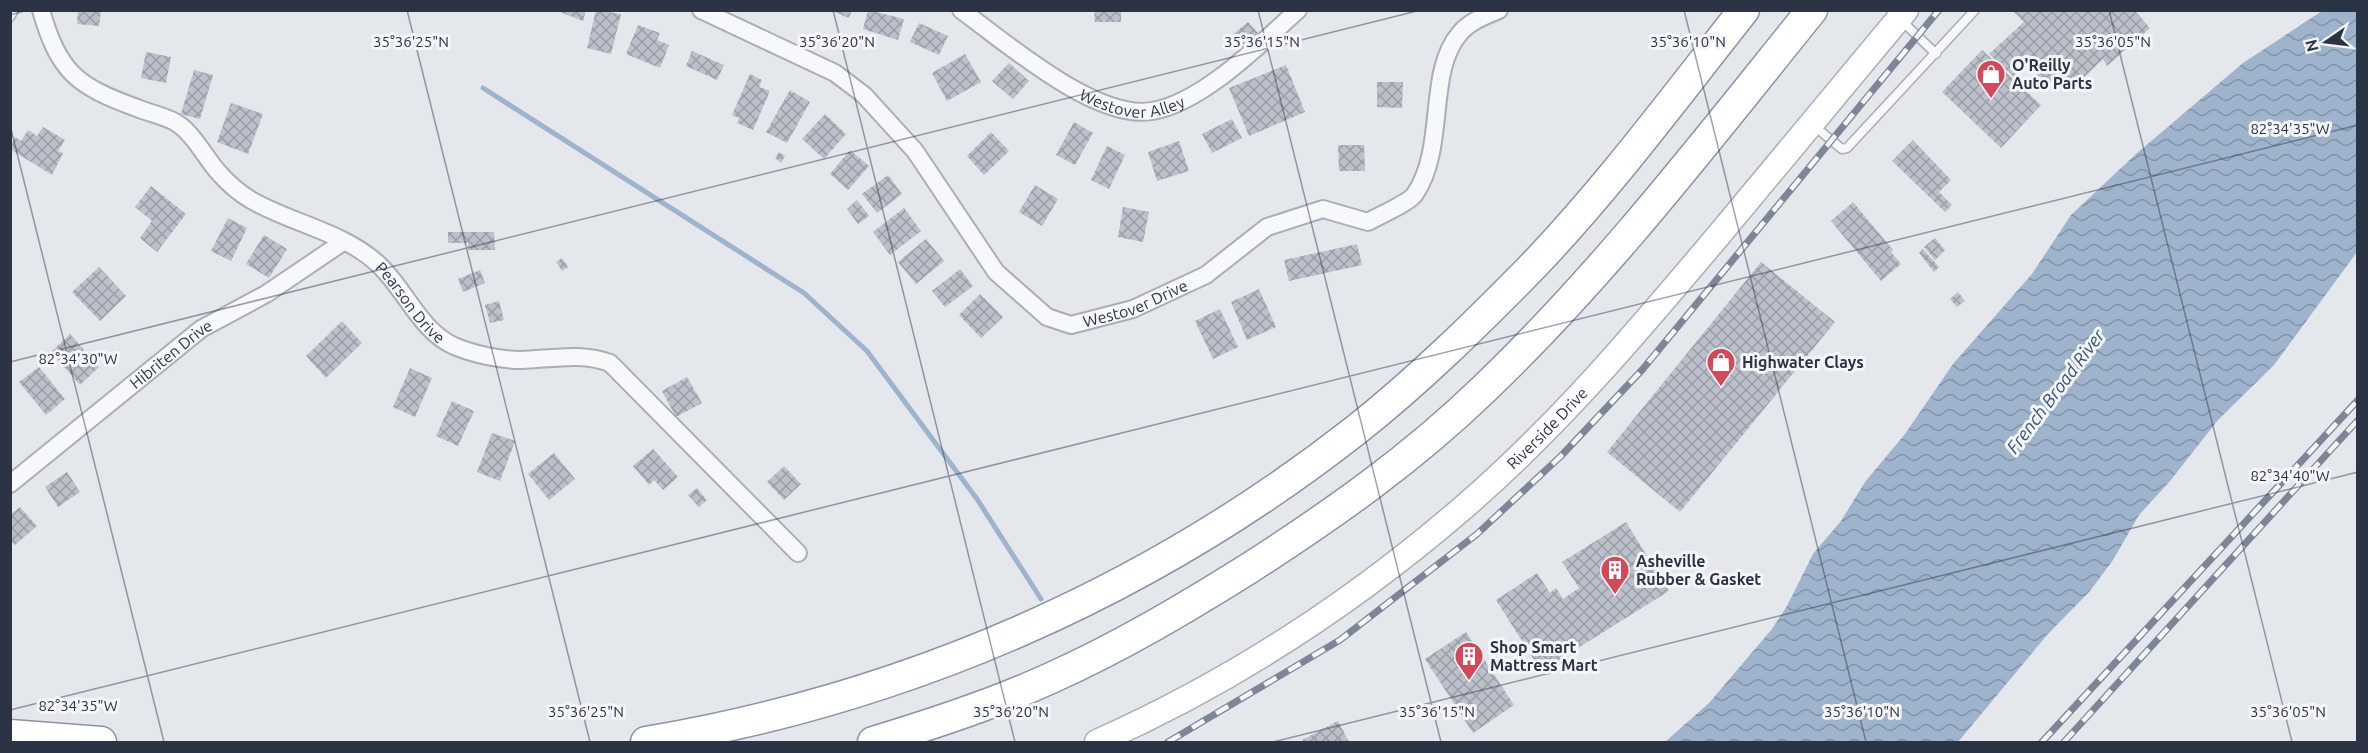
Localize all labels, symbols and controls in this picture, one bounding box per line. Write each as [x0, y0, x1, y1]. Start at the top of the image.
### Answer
north arrow [2296, 12, 2356, 72]
text: 35°36'25"N [373, 33, 449, 50]
text: 35°36'20"N [799, 33, 875, 50]
text: 35°36'15"N [1224, 33, 1300, 50]
text: 35°36'10"N [1650, 33, 1726, 50]
text: 35°36'05"N [2075, 33, 2151, 50]
text: N [2301, 38, 2322, 54]
place label: O'Reilly Auto Parts [2012, 56, 2092, 92]
shop icon: O'Reilly Auto Parts [1975, 58, 2007, 100]
street label: Westover Alley [1077, 85, 1187, 121]
text: 82°34'35"W [2250, 120, 2330, 137]
street label: Pearson Drive [372, 258, 448, 347]
street label: Westover Drive [1081, 276, 1190, 331]
street label: Hibriten Drive [126, 316, 215, 392]
water label: French Broad River [2002, 324, 2109, 457]
shop icon: Highwater Clays [1705, 346, 1737, 388]
text: 82°34'30"W [38, 350, 118, 367]
place label: Highwater Clays [1742, 353, 1864, 371]
street label: Riverside Drive [1503, 384, 1591, 472]
text: 82°34'40"W [2250, 467, 2330, 484]
place label: Asheville Rubber & Gasket [1636, 552, 1761, 588]
building icon: Asheville Rubber & Gasket [1599, 554, 1631, 596]
place label: Shop Smart Mattress Mart [1490, 638, 1598, 674]
building icon: Shop Smart Mattress Mart [1453, 640, 1485, 682]
text: 82°34'35"W [38, 697, 118, 714]
text: 35°36'25"N [548, 703, 624, 720]
text: 35°36'20"N [973, 703, 1049, 720]
text: 35°36'15"N [1399, 703, 1475, 720]
text: 35°36'10"N [1824, 703, 1900, 720]
text: 35°36'05"N [2250, 703, 2326, 720]

